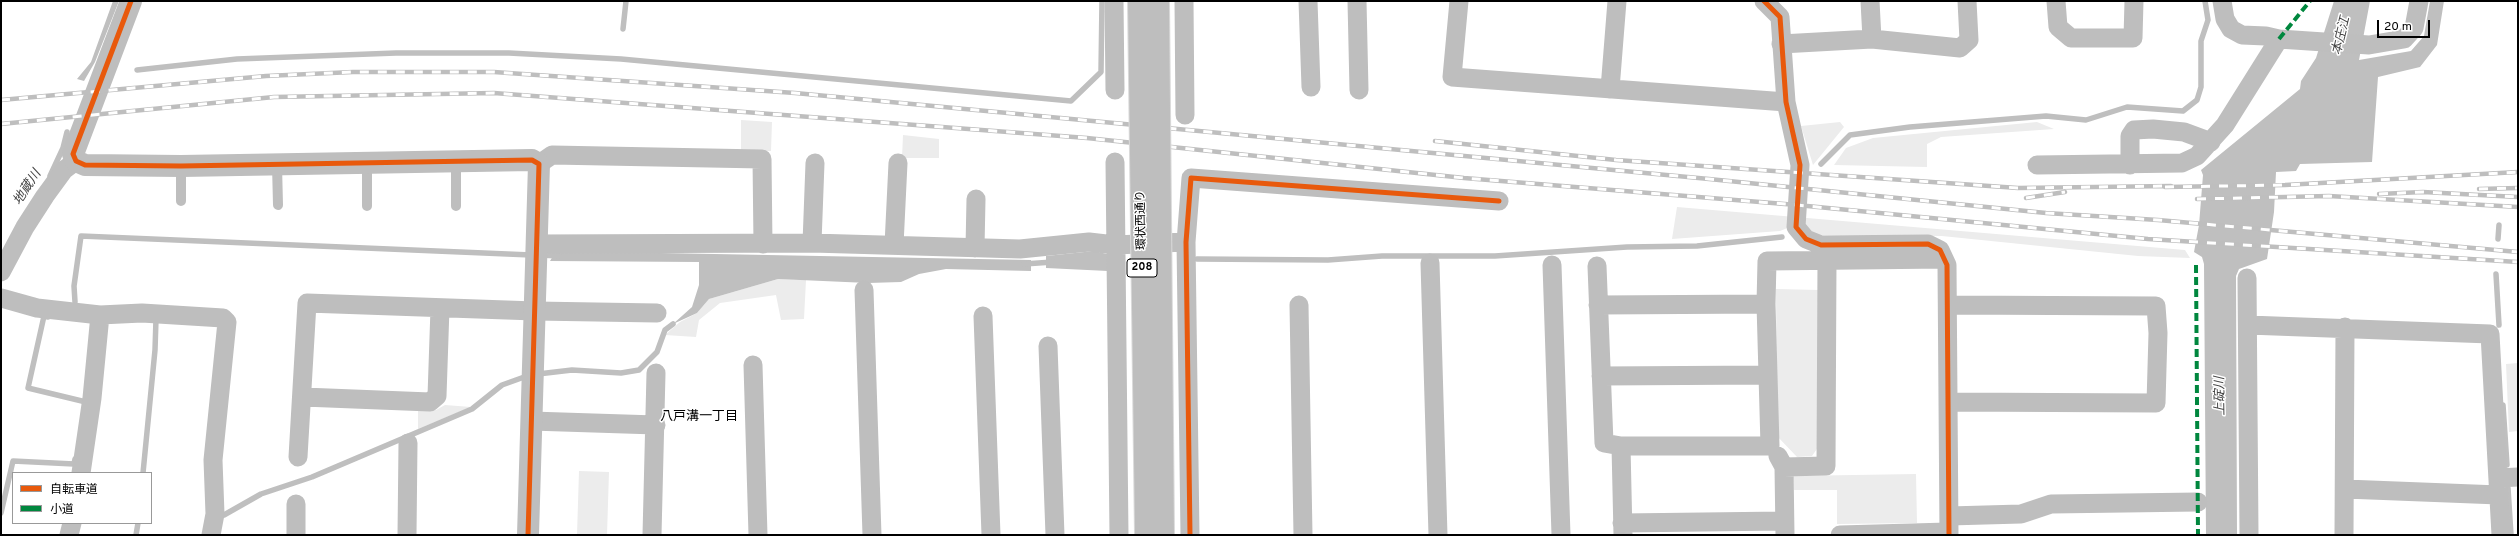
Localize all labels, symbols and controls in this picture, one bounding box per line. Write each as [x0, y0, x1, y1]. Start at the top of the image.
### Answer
scale bar [2379, 12, 2432, 38]
water label: 本庄江 [2330, 15, 2354, 57]
text: 20 m [2384, 19, 2412, 35]
water label: 地蔵川 [11, 167, 45, 209]
street label: 環状西通り [1134, 190, 1150, 250]
road number: 208 [1127, 259, 1157, 277]
water label: 上碇川 [2213, 376, 2229, 416]
district label: 八戸溝一丁目 [660, 409, 738, 425]
legend [12, 472, 152, 524]
text: 自転車道 [50, 482, 98, 498]
text: 小道 [50, 502, 74, 518]

